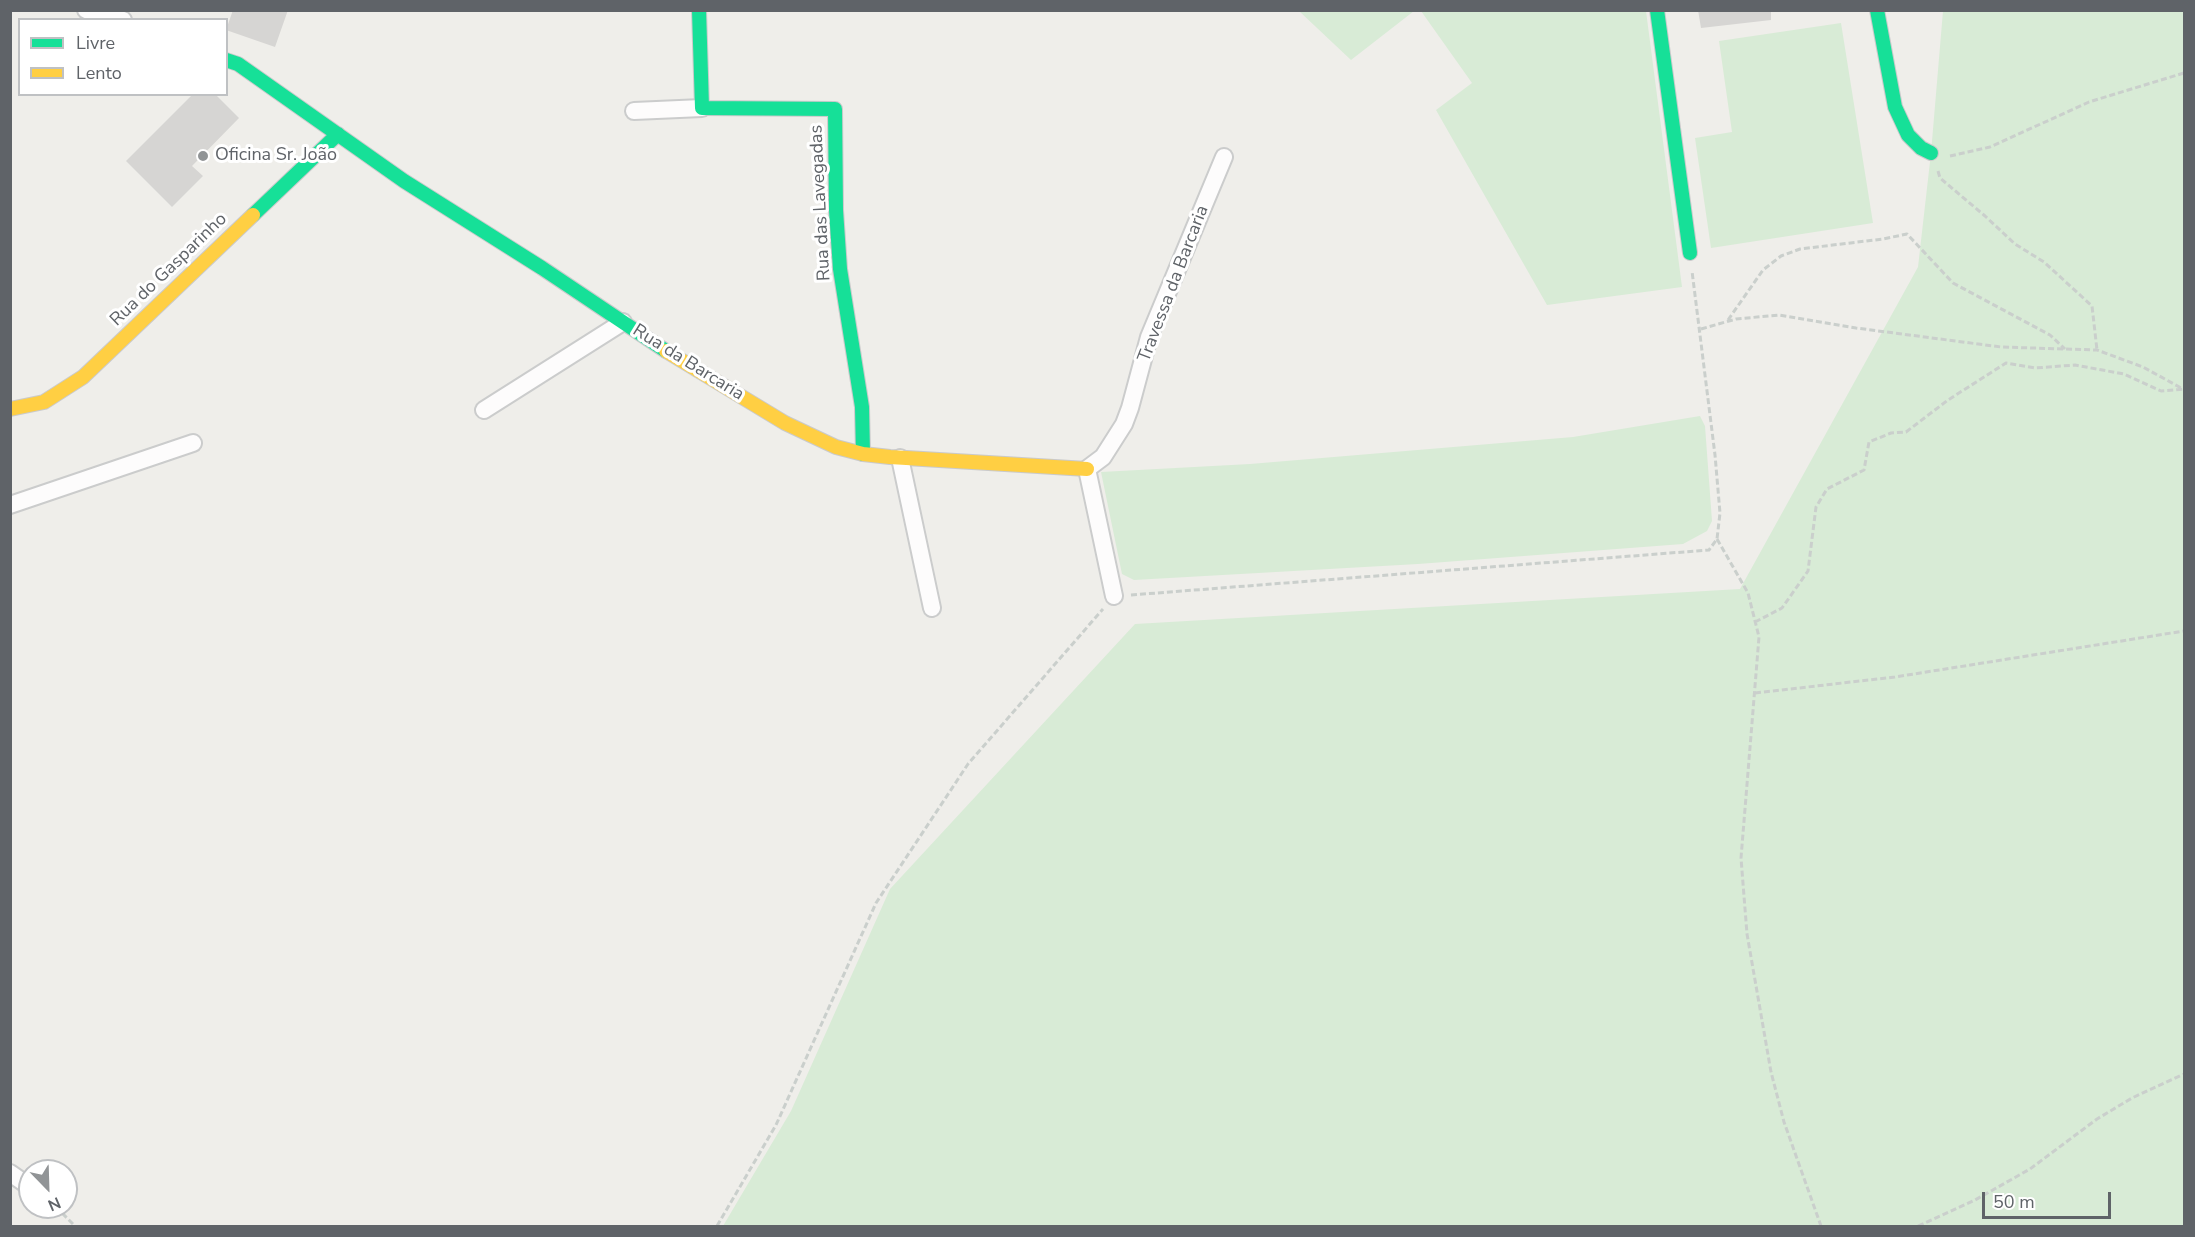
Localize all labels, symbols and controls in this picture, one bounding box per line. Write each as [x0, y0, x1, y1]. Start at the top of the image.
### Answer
legend [18, 18, 228, 96]
text: Livre [76, 31, 115, 55]
text: Lento [76, 61, 122, 85]
street label: Rua das Lavegadas [806, 124, 836, 282]
place label: Oficina Sr. João [215, 145, 337, 167]
marker: Oficina Sr. João [196, 149, 210, 163]
street label: Travessa da Barcaria [1134, 203, 1214, 365]
street label: Rua do Gasparinho [106, 209, 232, 331]
street label: Rua da Barcaria [628, 320, 748, 406]
north arrow [18, 1159, 78, 1219]
scale bar [1985, 1180, 2114, 1218]
text: 50 m [1993, 1190, 2035, 1214]
text: N [44, 1191, 64, 1216]

